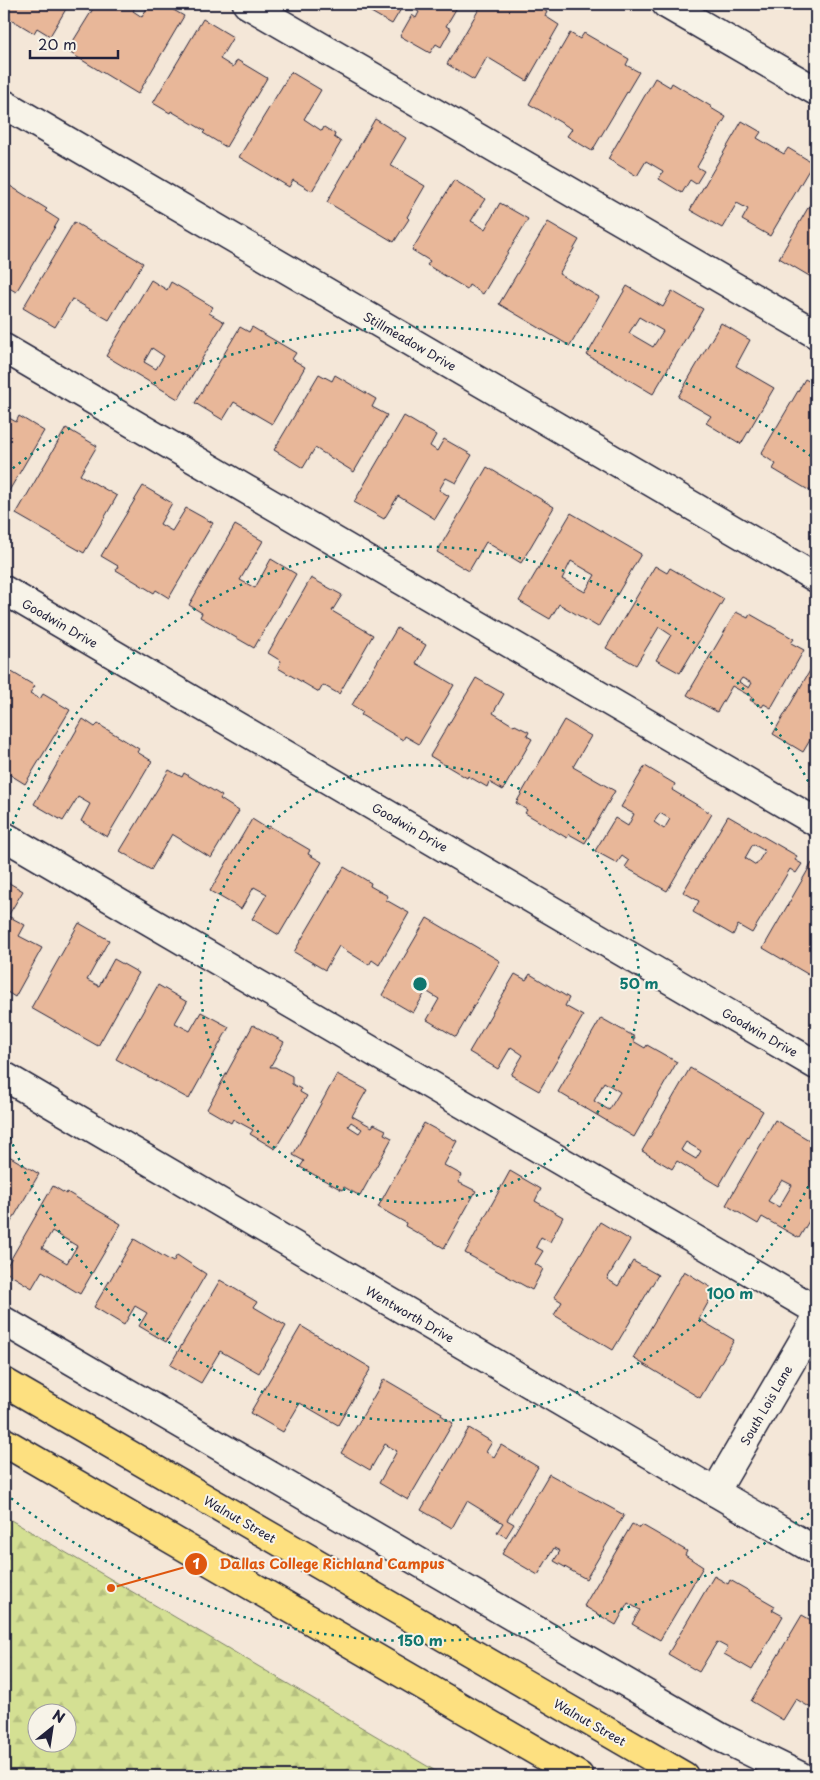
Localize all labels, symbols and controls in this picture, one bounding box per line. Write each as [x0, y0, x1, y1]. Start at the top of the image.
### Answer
scale bar [30, 28, 118, 60]
text: 20 m [38, 32, 77, 55]
street label: Stillmeadow Drive [360, 307, 460, 375]
street label: Goodwin Drive [19, 594, 101, 652]
street label: Goodwin Drive [369, 798, 451, 856]
text: 50 m [620, 971, 658, 994]
centre of rings [411, 975, 429, 993]
street label: Goodwin Drive [719, 1003, 801, 1061]
street label: Wentworth Drive [362, 1281, 458, 1347]
text: 100 m [707, 1281, 753, 1304]
street label: South Lois Lane [736, 1361, 796, 1448]
street label: Walnut Street [200, 1491, 280, 1547]
callout: Dallas College Richland Campus [183, 1549, 456, 1578]
text: 1 [192, 1551, 200, 1574]
text: Dallas College Richland Campus [219, 1553, 445, 1574]
text: 150 m [397, 1628, 443, 1651]
street label: Walnut Street [550, 1694, 630, 1750]
north arrow [28, 1702, 78, 1752]
text: N [49, 1704, 69, 1728]

